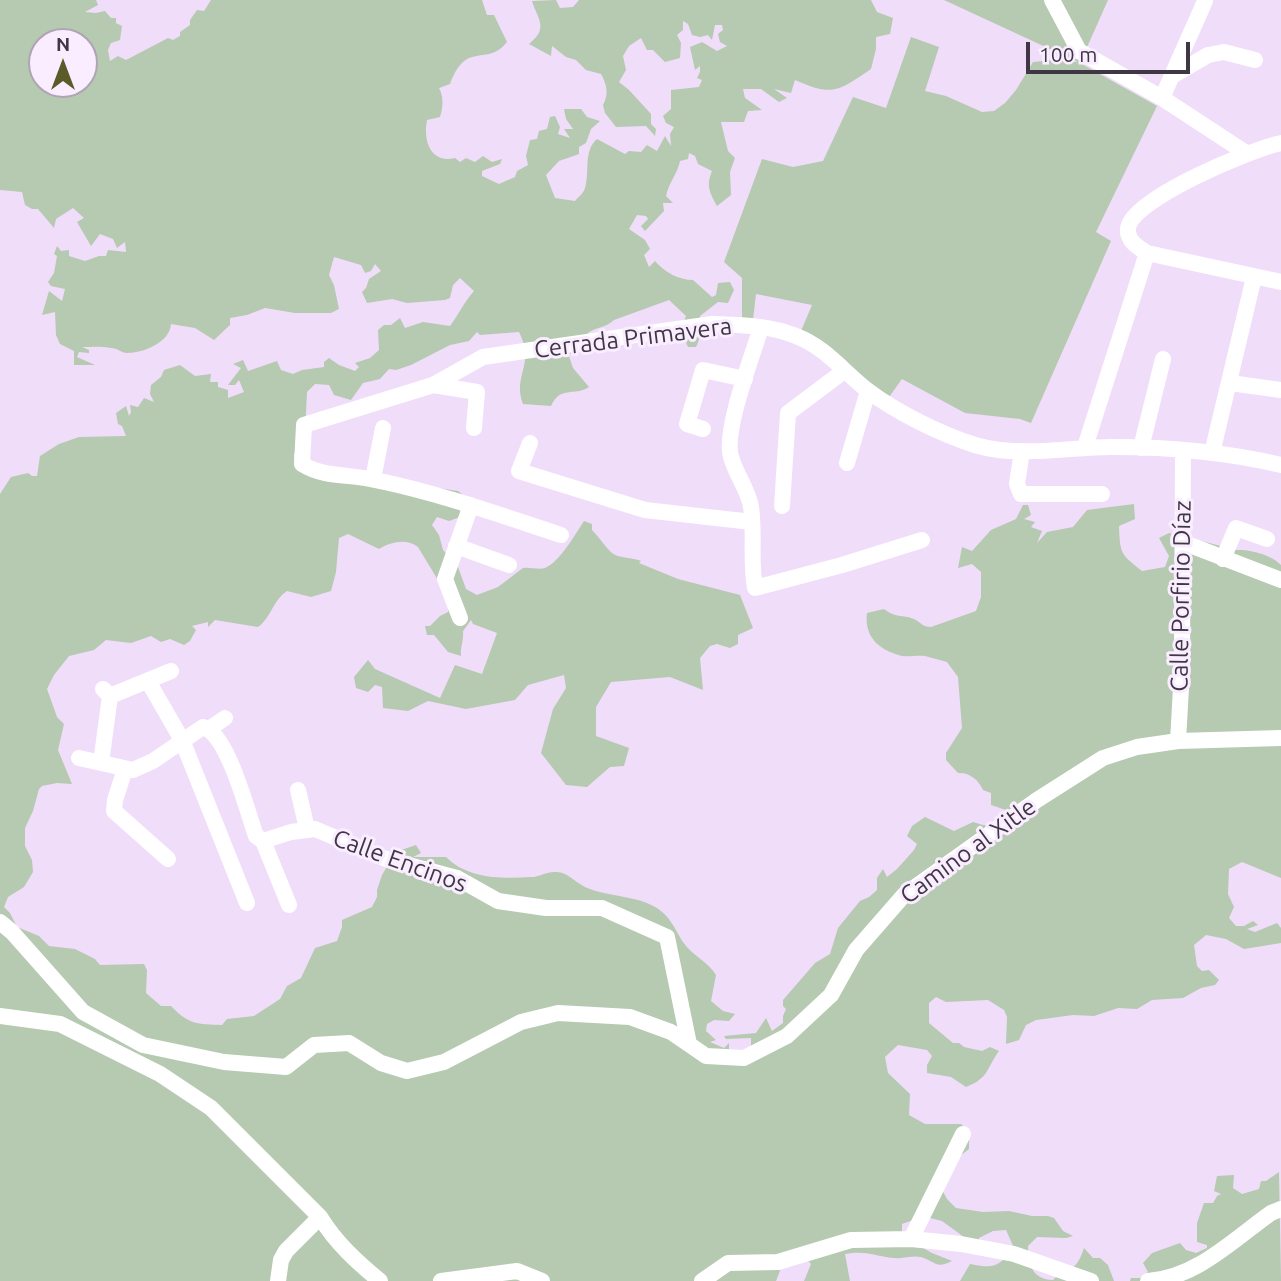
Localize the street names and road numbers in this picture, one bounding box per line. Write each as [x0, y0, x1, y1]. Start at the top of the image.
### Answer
street label: Cerrada Primavera [533, 312, 733, 364]
street label: Calle Porfirio Díaz [1165, 500, 1197, 692]
street label: Camino al Xitle [895, 792, 1041, 910]
street label: Calle Encinos [329, 823, 471, 899]

